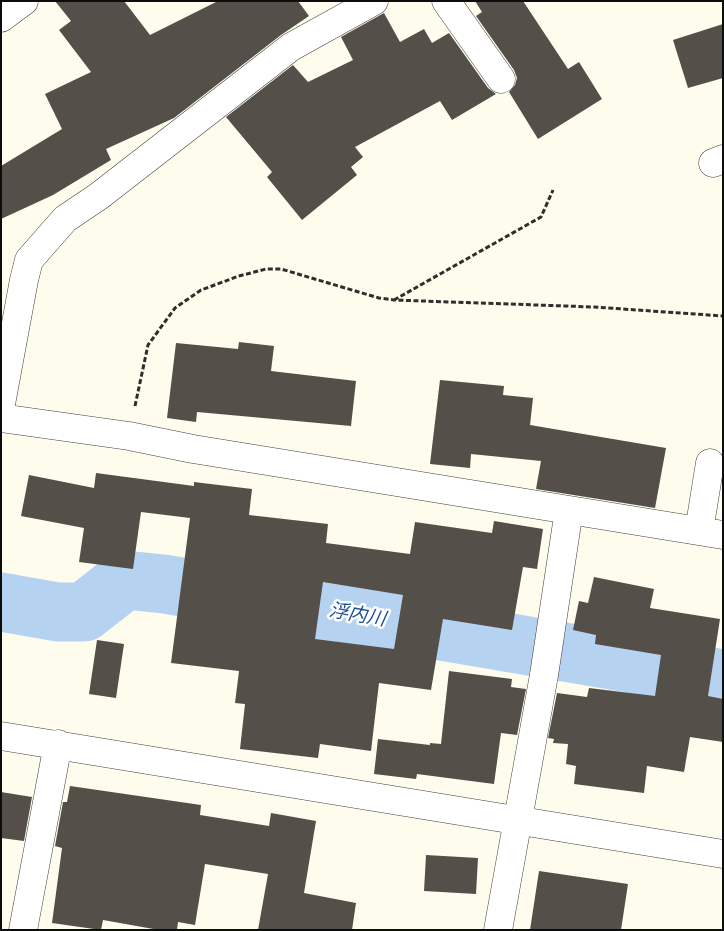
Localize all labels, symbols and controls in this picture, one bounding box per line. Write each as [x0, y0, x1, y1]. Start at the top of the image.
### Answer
water label: 浮内川 [327, 601, 387, 633]

